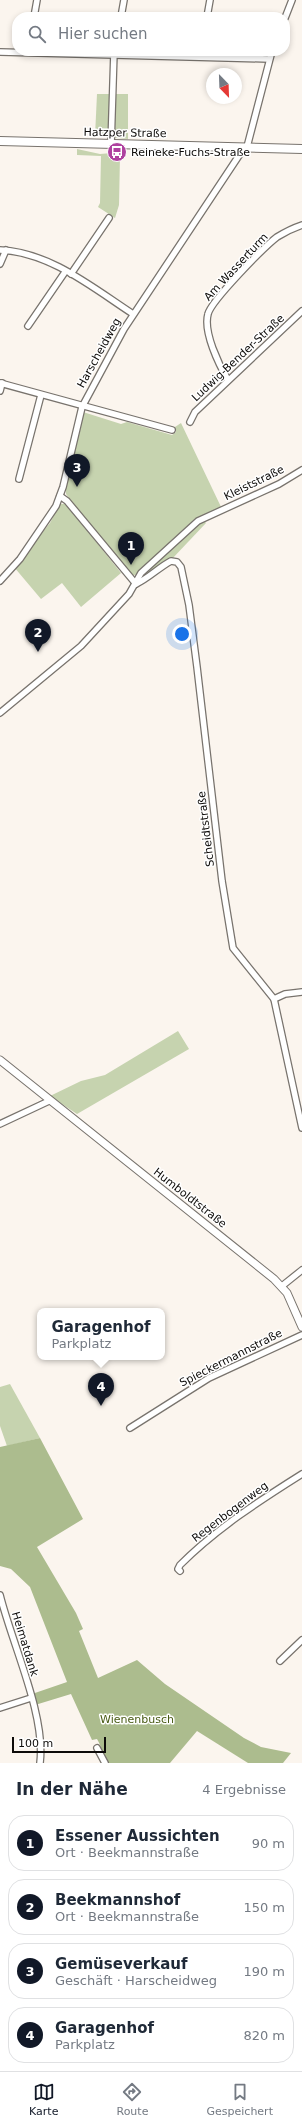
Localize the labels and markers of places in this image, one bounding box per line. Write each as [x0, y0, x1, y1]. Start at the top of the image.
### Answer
bus stop icon: Reineke-Fuchs-Straße [106, 141, 128, 163]
place label: Reineke-Fuchs-Straße [131, 146, 250, 159]
pin: 3 [64, 454, 90, 487]
pin: 1 [118, 532, 144, 565]
pin: 2 [25, 619, 51, 652]
pin: 4 [88, 1373, 114, 1406]

